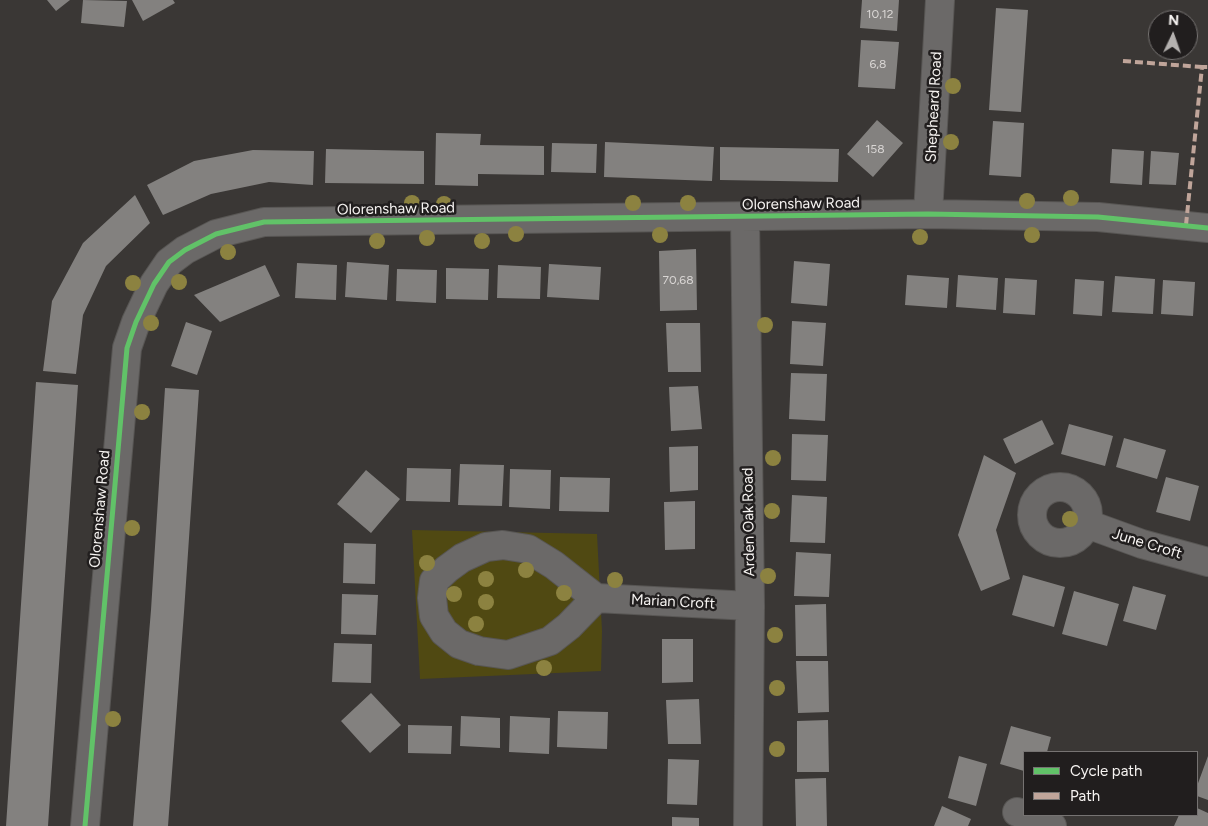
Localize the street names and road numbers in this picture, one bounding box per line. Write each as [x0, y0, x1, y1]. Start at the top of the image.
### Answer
street label: Shepheard Road [922, 51, 946, 163]
street label: Olorenshaw Road [742, 194, 860, 214]
street label: Olorenshaw Road [337, 199, 455, 219]
street label: Olorenshaw Road [86, 449, 114, 569]
street label: Arden Oak Road [739, 467, 759, 577]
street label: June Croft [1110, 525, 1184, 563]
street label: Marian Croft [630, 591, 716, 613]

